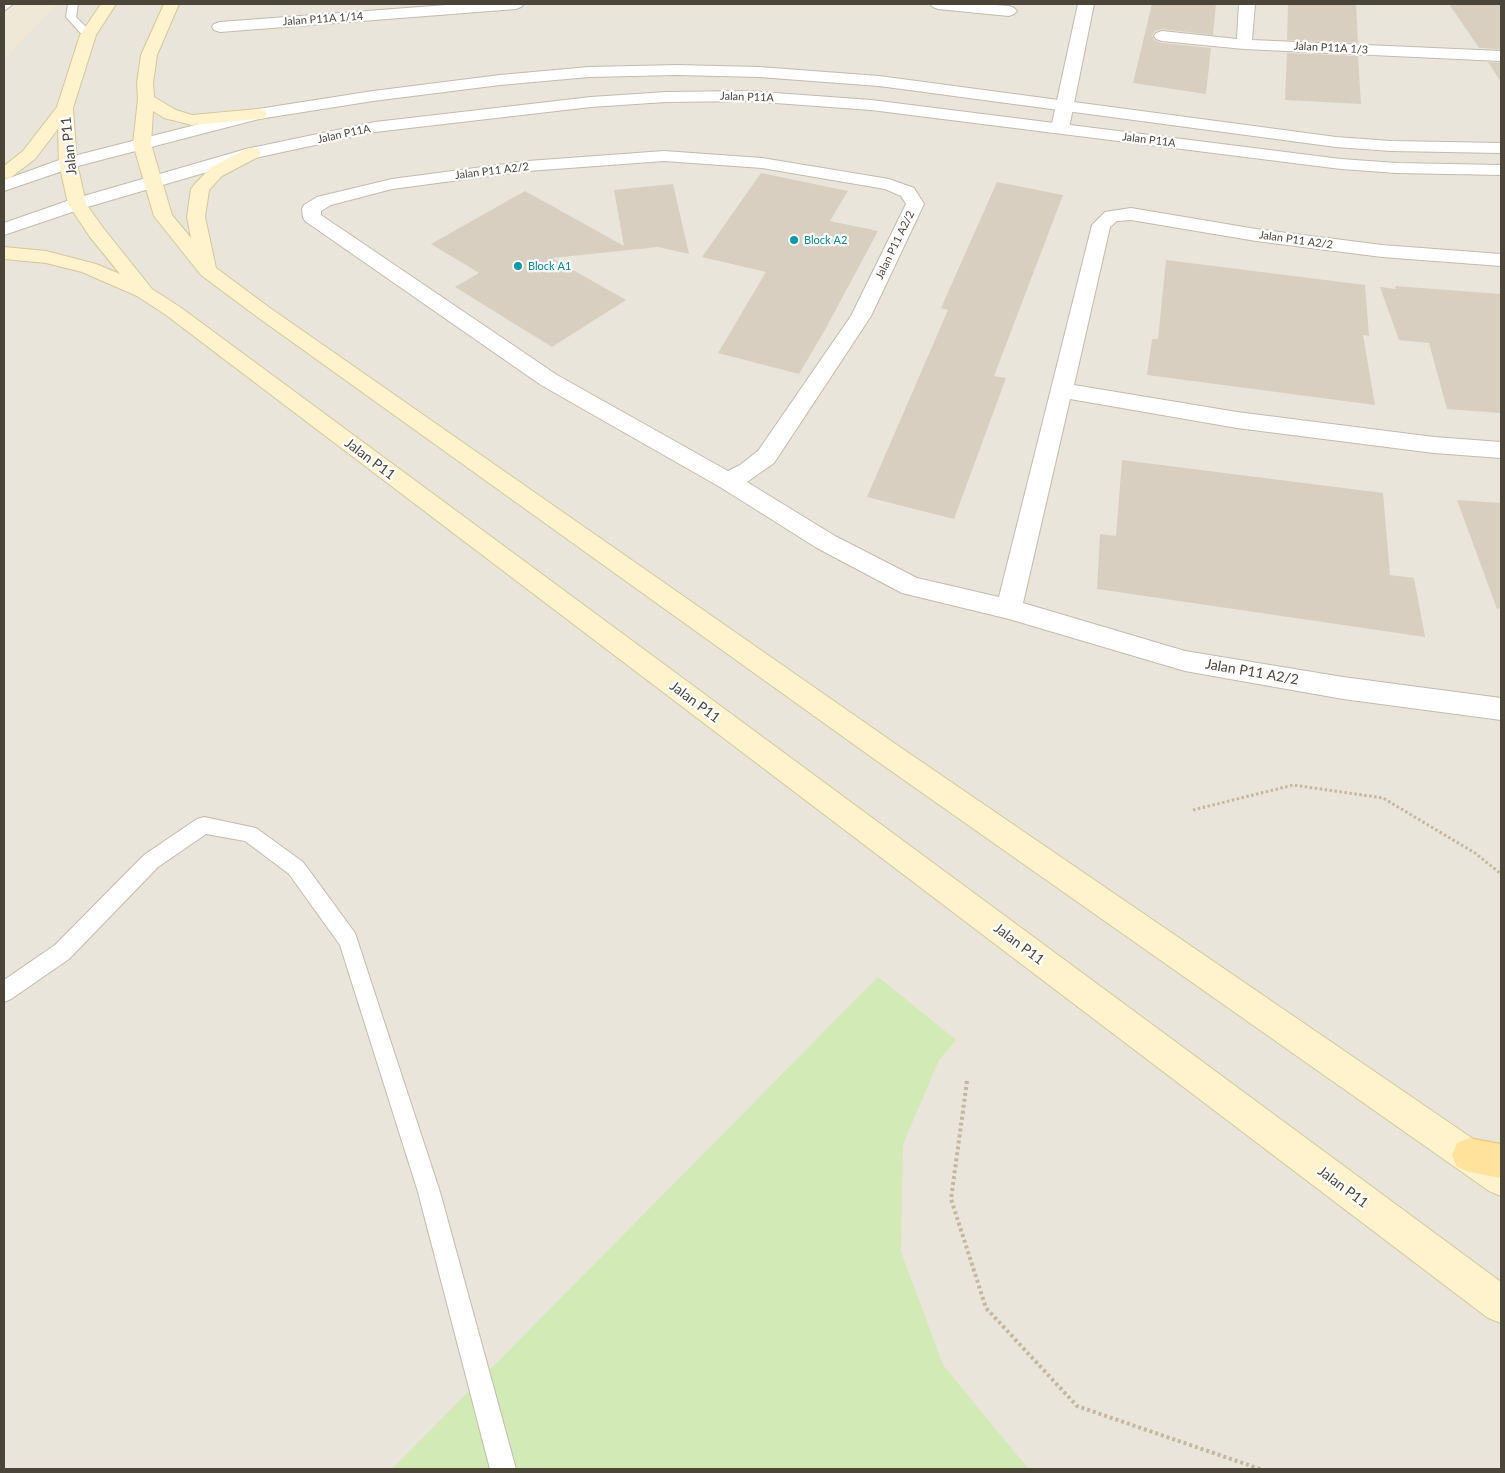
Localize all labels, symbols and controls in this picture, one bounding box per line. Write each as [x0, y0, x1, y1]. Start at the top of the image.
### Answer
street label: Jalan P11A 1/14 [282, 10, 364, 28]
street label: Jalan P11A 1/3 [1294, 39, 1368, 57]
street label: Jalan P11A [720, 89, 774, 105]
street label: Jalan P11 [58, 116, 80, 176]
street label: Jalan P11A [316, 122, 372, 146]
street label: Jalan P11A [1122, 130, 1176, 150]
street label: Jalan P11 A2/2 [454, 160, 530, 182]
street label: Jalan P11 A2/2 [873, 209, 917, 281]
street label: Jalan P11 A2/2 [1258, 228, 1334, 252]
place label: Block A2 [804, 233, 847, 247]
marker: Block A2 [788, 234, 800, 246]
place label: Block A1 [528, 259, 571, 273]
marker: Block A1 [512, 260, 524, 272]
street label: Jalan P11 [341, 435, 399, 483]
street label: Jalan P11 A2/2 [1204, 656, 1300, 688]
street label: Jalan P11 [666, 678, 724, 726]
street label: Jalan P11 [990, 920, 1048, 968]
street label: Jalan P11 [1314, 1163, 1372, 1211]

